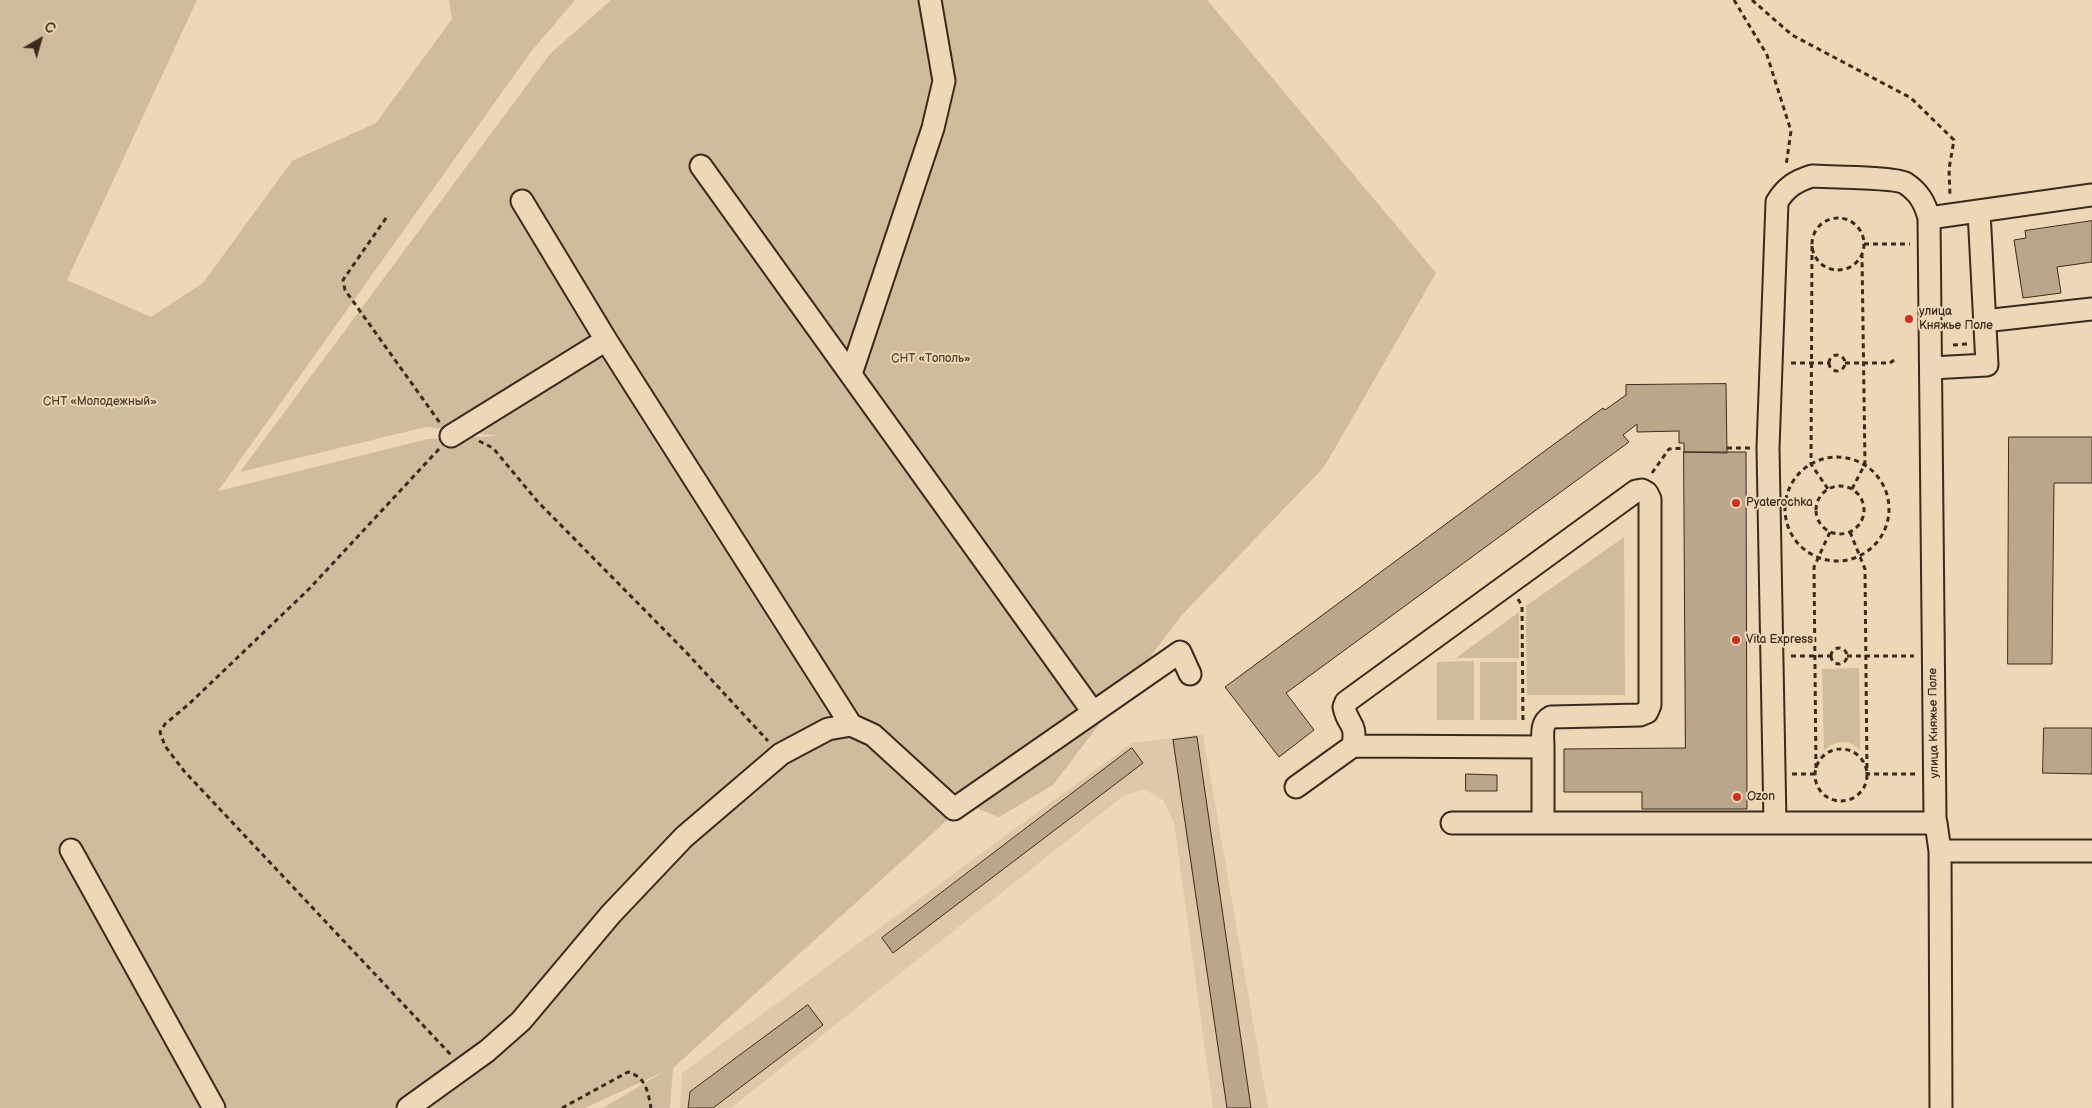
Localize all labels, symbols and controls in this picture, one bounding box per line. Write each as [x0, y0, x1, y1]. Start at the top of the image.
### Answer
north arrow [15, 15, 65, 65]
text: С [40, 18, 59, 37]
place label: улица Княжье Поле [1919, 305, 1993, 333]
marker: улица Княжье Поле [1903, 313, 1915, 325]
park label: СНТ «Тополь» [891, 352, 971, 366]
park label: СНТ «Молодежный» [43, 395, 157, 409]
place label: Pyaterochka [1746, 496, 1813, 510]
marker: Pyaterochka [1730, 497, 1742, 509]
place label: Vita Express [1746, 633, 1813, 647]
marker: Vita Express [1730, 634, 1742, 646]
street label: улица Княжье Поле [1926, 668, 1942, 778]
place label: Ozon [1747, 790, 1775, 804]
marker: Ozon [1731, 791, 1743, 803]

